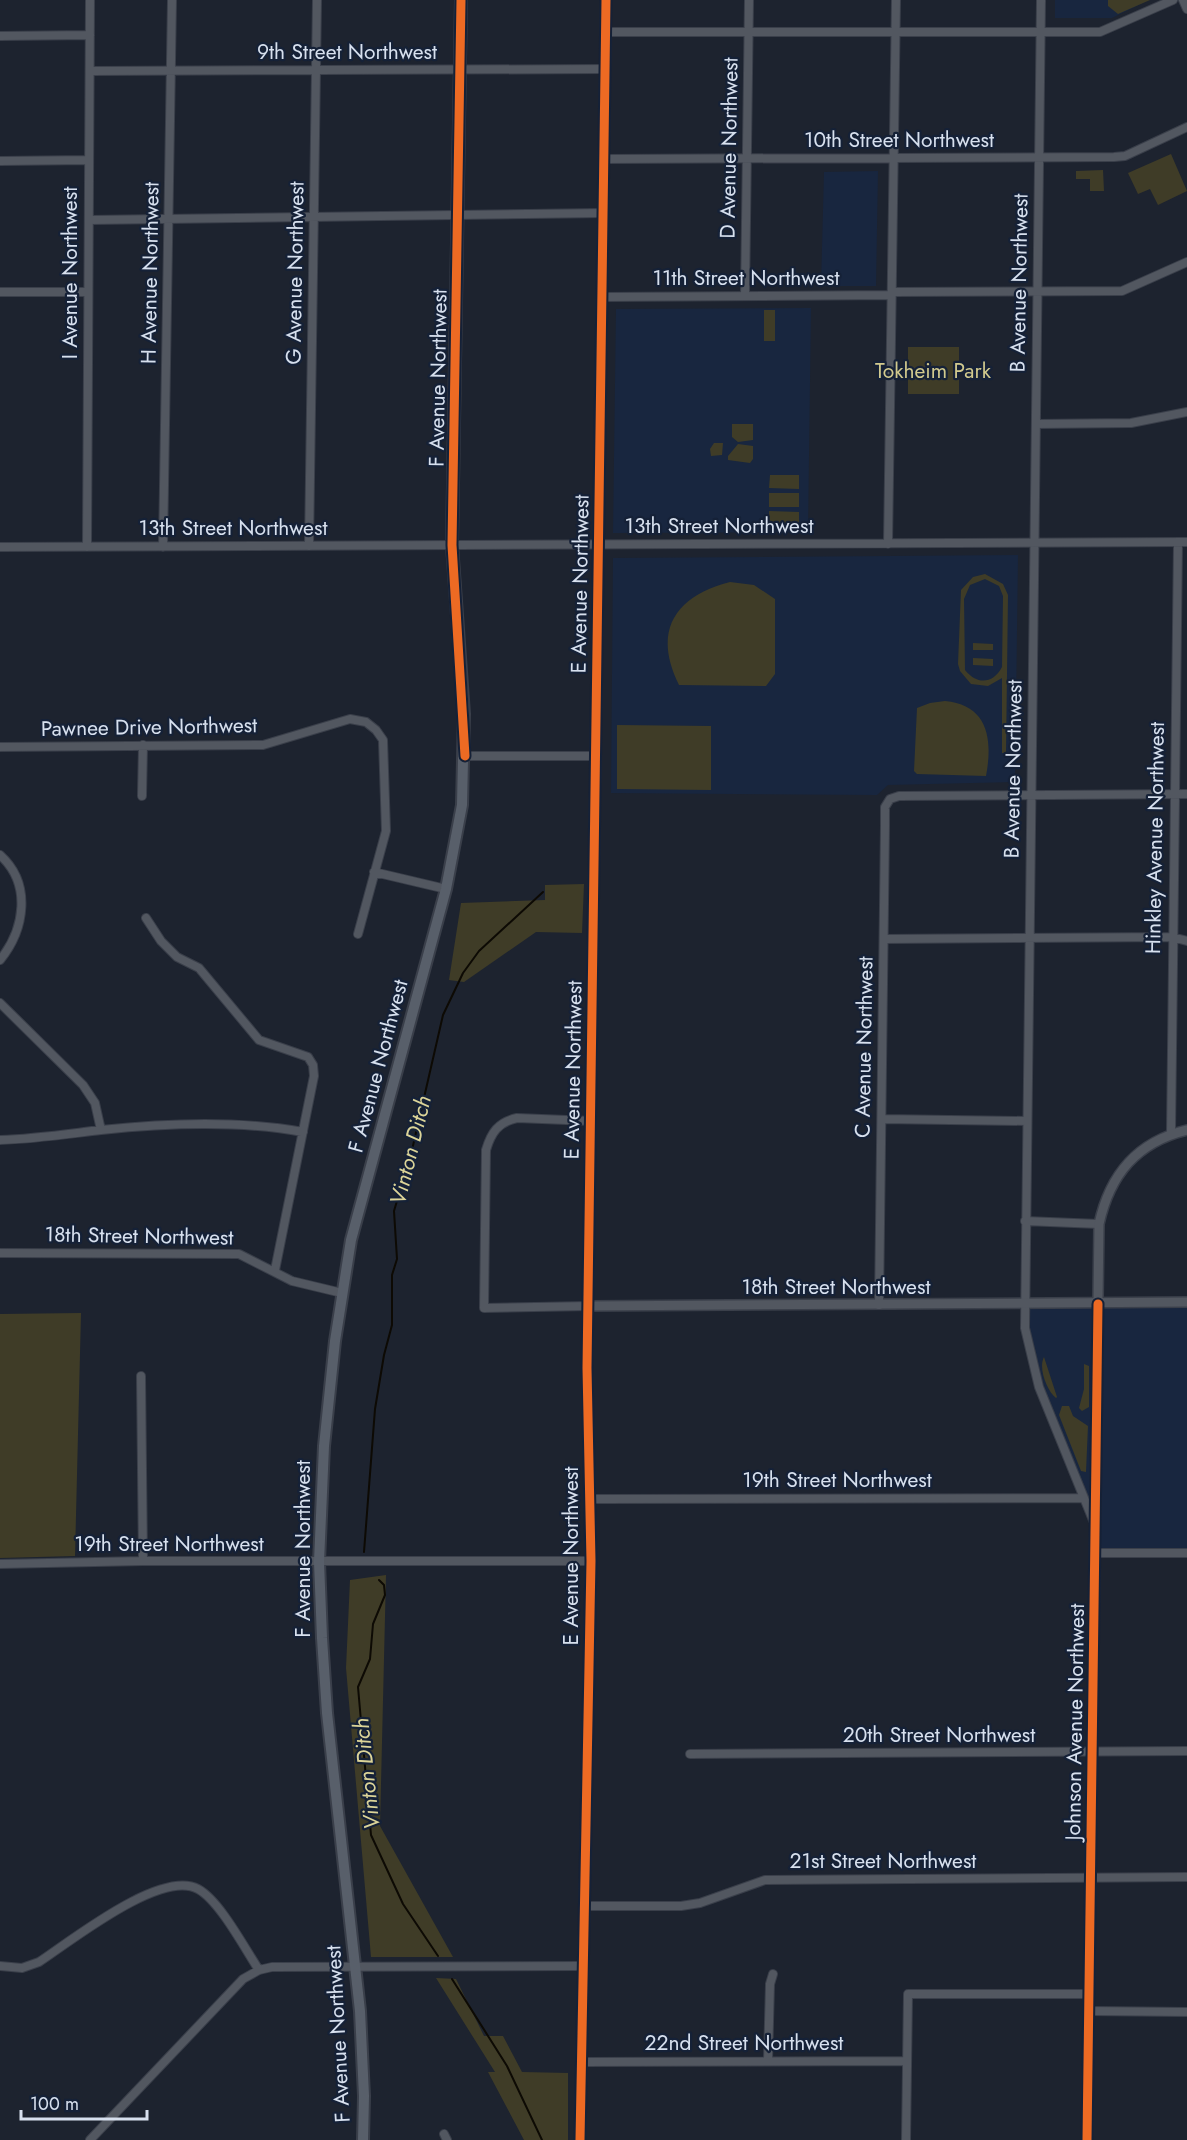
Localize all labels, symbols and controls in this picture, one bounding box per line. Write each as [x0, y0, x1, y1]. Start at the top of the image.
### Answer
street label: 9th Street Northwest [257, 37, 437, 67]
street label: D Avenue Northwest [712, 57, 746, 239]
street label: 10th Street Northwest [804, 125, 994, 155]
street label: G Avenue Northwest [278, 181, 312, 365]
street label: H Avenue Northwest [133, 182, 167, 364]
street label: I Avenue Northwest [55, 187, 85, 359]
street label: B Avenue Northwest [1002, 193, 1036, 373]
street label: 11th Street Northwest [653, 263, 839, 293]
street label: F Avenue Northwest [421, 289, 455, 467]
park label: Tokheim Park [875, 356, 992, 386]
street label: E Avenue Northwest [563, 494, 597, 674]
street label: 13th Street Northwest [625, 511, 813, 541]
street label: 13th Street Northwest [139, 513, 327, 543]
street label: B Avenue Northwest [996, 679, 1030, 859]
street label: Pawnee Drive Northwest [41, 710, 257, 744]
street label: Hinkley Avenue Northwest [1138, 721, 1172, 955]
street label: C Avenue Northwest [847, 956, 881, 1138]
street label: F Avenue Northwest [341, 976, 415, 1156]
street label: E Avenue Northwest [556, 980, 590, 1160]
water label: Vinton Ditch [381, 1092, 439, 1208]
street label: 18th Street Northwest [44, 1219, 234, 1253]
street label: 18th Street Northwest [742, 1272, 930, 1302]
street label: F Avenue Northwest [288, 1460, 318, 1638]
street label: 19th Street Northwest [742, 1465, 932, 1495]
street label: E Avenue Northwest [556, 1467, 586, 1645]
street label: 19th Street Northwest [74, 1529, 264, 1559]
street label: Johnson Avenue Northwest [1058, 1603, 1092, 1844]
water label: Vinton Ditch [344, 1717, 388, 1831]
street label: 20th Street Northwest [843, 1720, 1035, 1750]
street label: 21st Street Northwest [790, 1846, 976, 1876]
street label: F Avenue Northwest [318, 1944, 358, 2124]
street label: 22nd Street Northwest [645, 2028, 843, 2058]
scale bar [21, 2083, 147, 2121]
text: 100 m [30, 2091, 79, 2117]

